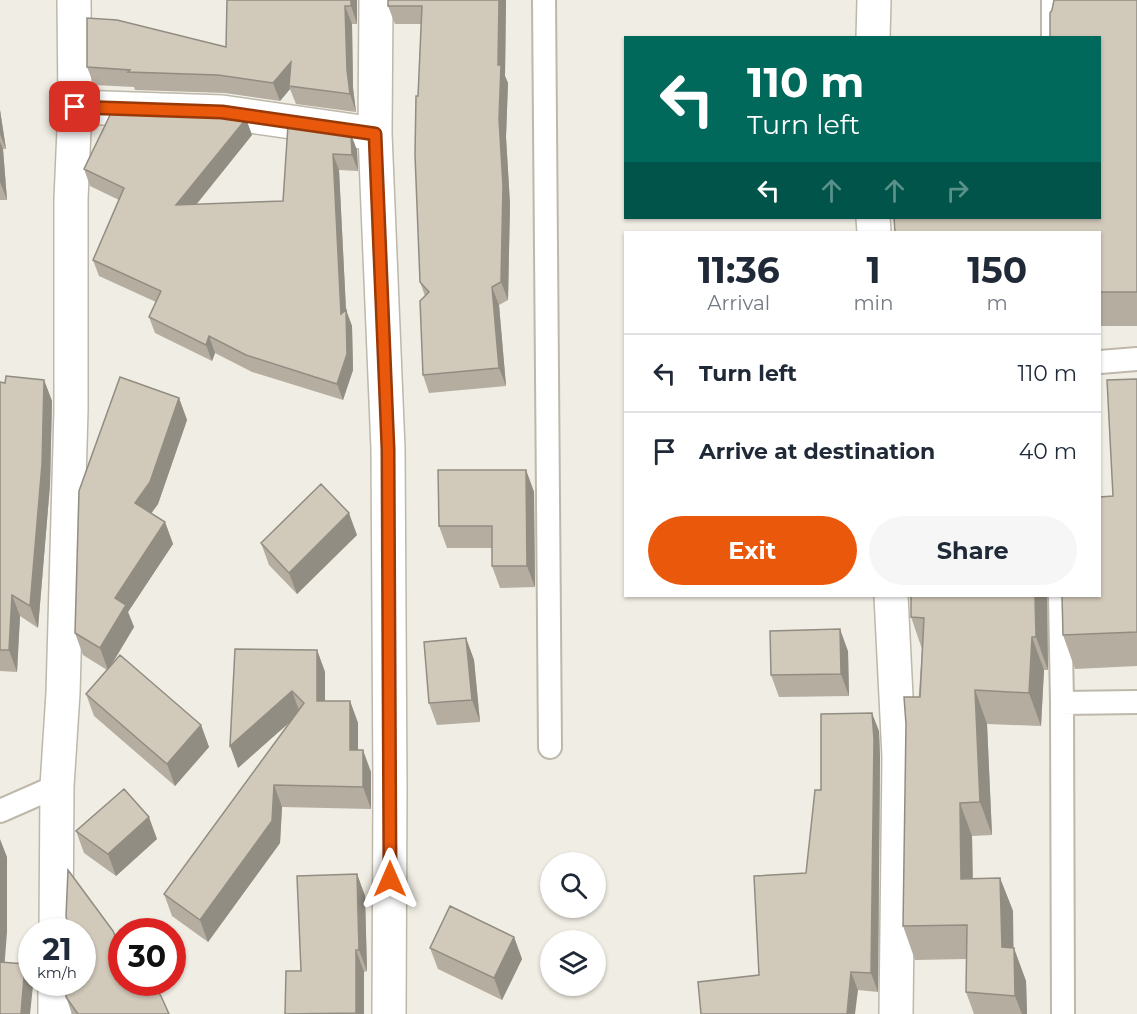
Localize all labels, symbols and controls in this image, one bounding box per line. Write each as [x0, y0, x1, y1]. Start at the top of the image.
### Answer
text: 110 m [747, 56, 864, 108]
icon: left [648, 60, 726, 138]
pin [49, 81, 100, 132]
icon: arrive [58, 90, 91, 123]
text: Turn left [747, 108, 860, 141]
icon: left [752, 174, 785, 207]
icon: ahead [815, 174, 848, 207]
icon: ahead [878, 174, 911, 207]
icon: right [941, 174, 974, 207]
text: 11:36 [698, 248, 780, 292]
text: 1 [866, 248, 881, 292]
text: 150 [967, 248, 1027, 292]
text: Arrival [707, 291, 770, 315]
text: min [853, 291, 894, 315]
text: m [987, 291, 1008, 315]
icon: left [648, 357, 681, 390]
text: Turn left [699, 360, 797, 387]
text: 110 m [1017, 360, 1077, 387]
icon: arrive [648, 435, 681, 468]
text: Arrive at destination [699, 438, 935, 465]
text: 40 m [1019, 438, 1077, 465]
button: Exit [648, 516, 857, 585]
button: Share [869, 516, 1077, 585]
position arrow [358, 847, 422, 911]
map controls [540, 852, 606, 996]
button: search [540, 852, 606, 918]
speed limit sign: 30 [108, 918, 186, 996]
button: layers [540, 930, 606, 996]
text: 21 [42, 931, 72, 968]
text: km/h [37, 963, 77, 982]

